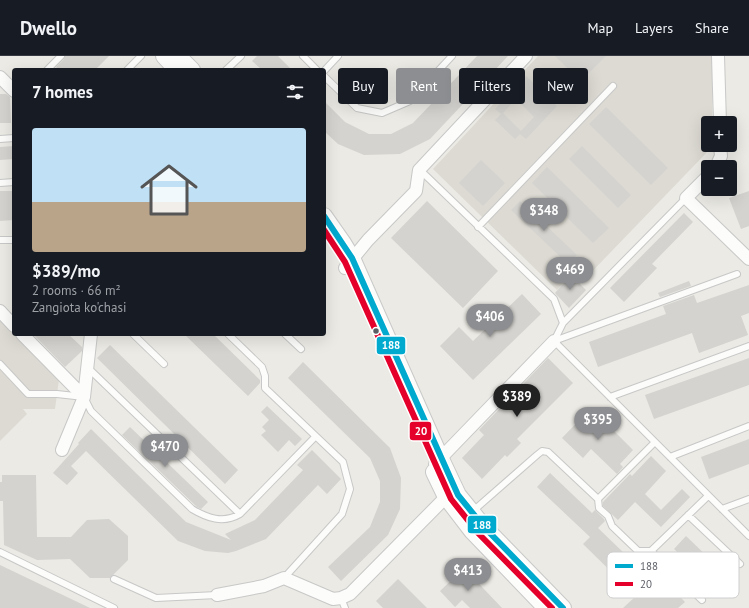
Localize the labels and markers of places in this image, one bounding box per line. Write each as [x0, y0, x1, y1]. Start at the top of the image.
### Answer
pin: $348 [520, 198, 568, 232]
pin: $469 [546, 257, 594, 291]
pin: $406 [466, 304, 514, 338]
unlabelled marker [371, 326, 381, 336]
pin: $389 [493, 384, 541, 418]
pin: $395 [574, 407, 622, 441]
pin: $470 [141, 434, 189, 468]
pin: $413 [444, 558, 492, 592]

